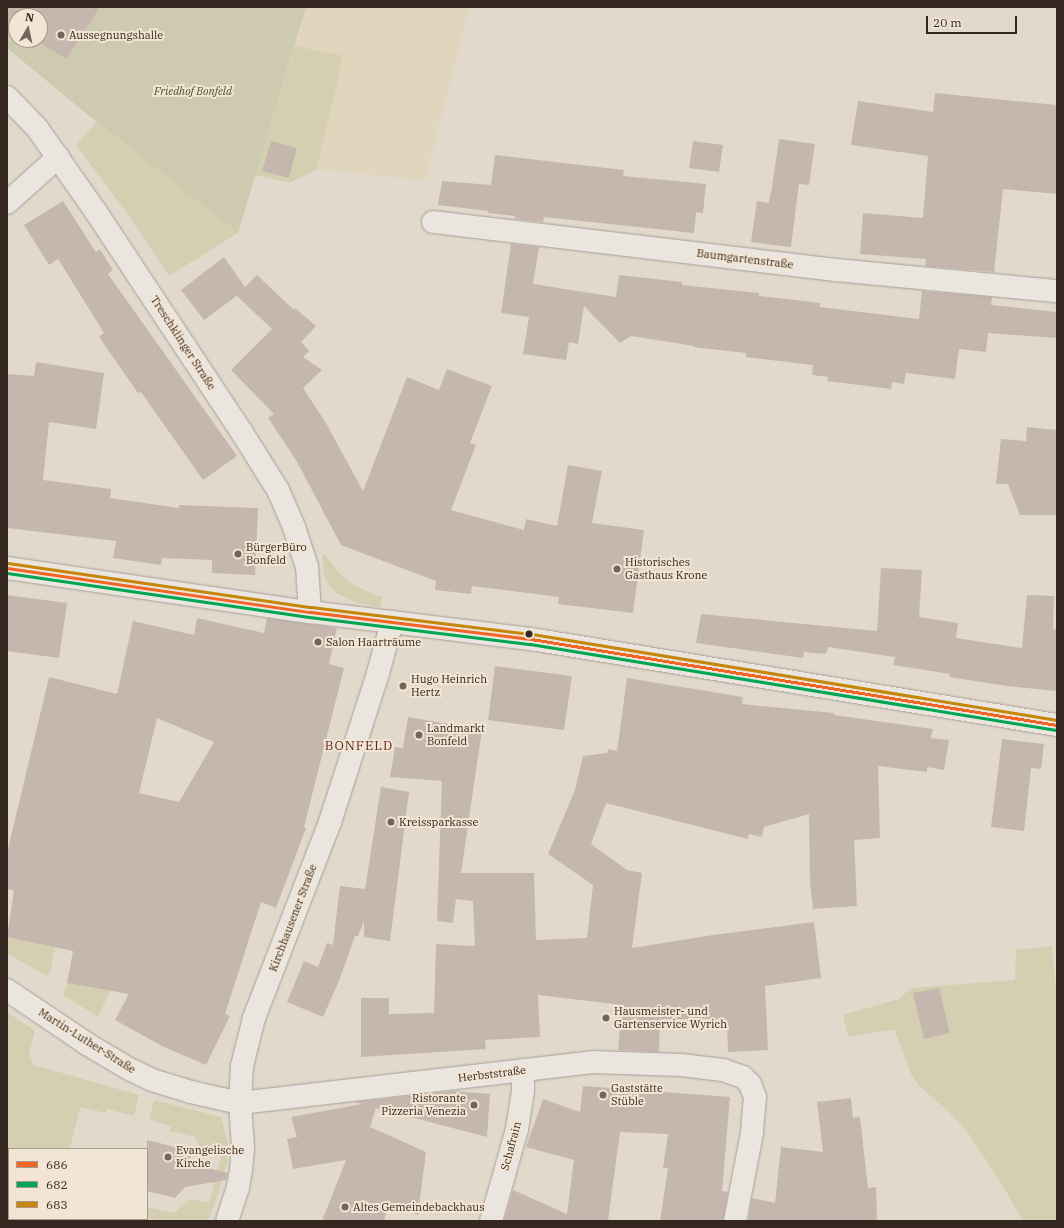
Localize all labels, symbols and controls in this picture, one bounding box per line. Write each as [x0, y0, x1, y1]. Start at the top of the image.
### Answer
north arrow [8, 8, 48, 48]
scale bar [928, 8, 1019, 34]
text: N [24, 10, 35, 25]
text: 20 m [933, 15, 962, 30]
place label: Aussegnungshalle [69, 28, 163, 42]
marker: Aussegnungshalle [56, 30, 66, 40]
park label: Friedhof Bonfeld [154, 84, 232, 98]
street label: Baumgartenstraße [696, 247, 794, 271]
street label: Treschklinger Straße [148, 294, 218, 392]
place label: BürgerBüro Bonfeld [246, 541, 307, 567]
marker: BürgerBüro Bonfeld [233, 549, 243, 559]
place label: Historisches Gasthaus Krone [625, 556, 707, 582]
marker: Historisches Gasthaus Krone [612, 564, 622, 574]
unlabelled marker [524, 629, 534, 639]
place label: Salon Haarträume [326, 635, 421, 649]
marker: Salon Haarträume [313, 637, 323, 647]
place label: Hugo Heinrich Hertz [411, 673, 487, 699]
marker: Hugo Heinrich Hertz [398, 681, 408, 691]
place label: Landmarkt Bonfeld [427, 722, 485, 748]
marker: Landmarkt Bonfeld [414, 730, 424, 740]
district label: BONFELD [325, 738, 393, 754]
place label: Kreissparkasse [399, 815, 478, 829]
marker: Kreissparkasse [386, 817, 396, 827]
street label: Kirchhausener Straße [266, 862, 320, 974]
place label: Hausmeister- und Gartenservice Wyrich [614, 1005, 727, 1031]
street label: Martin-Luther-Straße [36, 1006, 138, 1076]
marker: Hausmeister- und Gartenservice Wyrich [601, 1013, 611, 1023]
street label: Herbststraße [457, 1063, 527, 1085]
place label: Gaststätte Stüble [611, 1082, 663, 1108]
marker: Gaststätte Stüble [598, 1090, 608, 1100]
place label: Ristorante Pizzeria Venezia [381, 1092, 466, 1118]
marker: Ristorante Pizzeria Venezia [469, 1100, 479, 1110]
street label: Schafrain [498, 1120, 524, 1172]
place label: Evangelische Kirche [176, 1144, 244, 1170]
legend [8, 1148, 148, 1220]
marker: Evangelische Kirche [163, 1152, 173, 1162]
text: 686 [46, 1157, 68, 1172]
text: 682 [46, 1177, 68, 1192]
text: 683 [46, 1197, 68, 1212]
place label: Altes Gemeindebackhaus [353, 1200, 485, 1214]
marker: Altes Gemeindebackhaus [340, 1202, 350, 1212]

